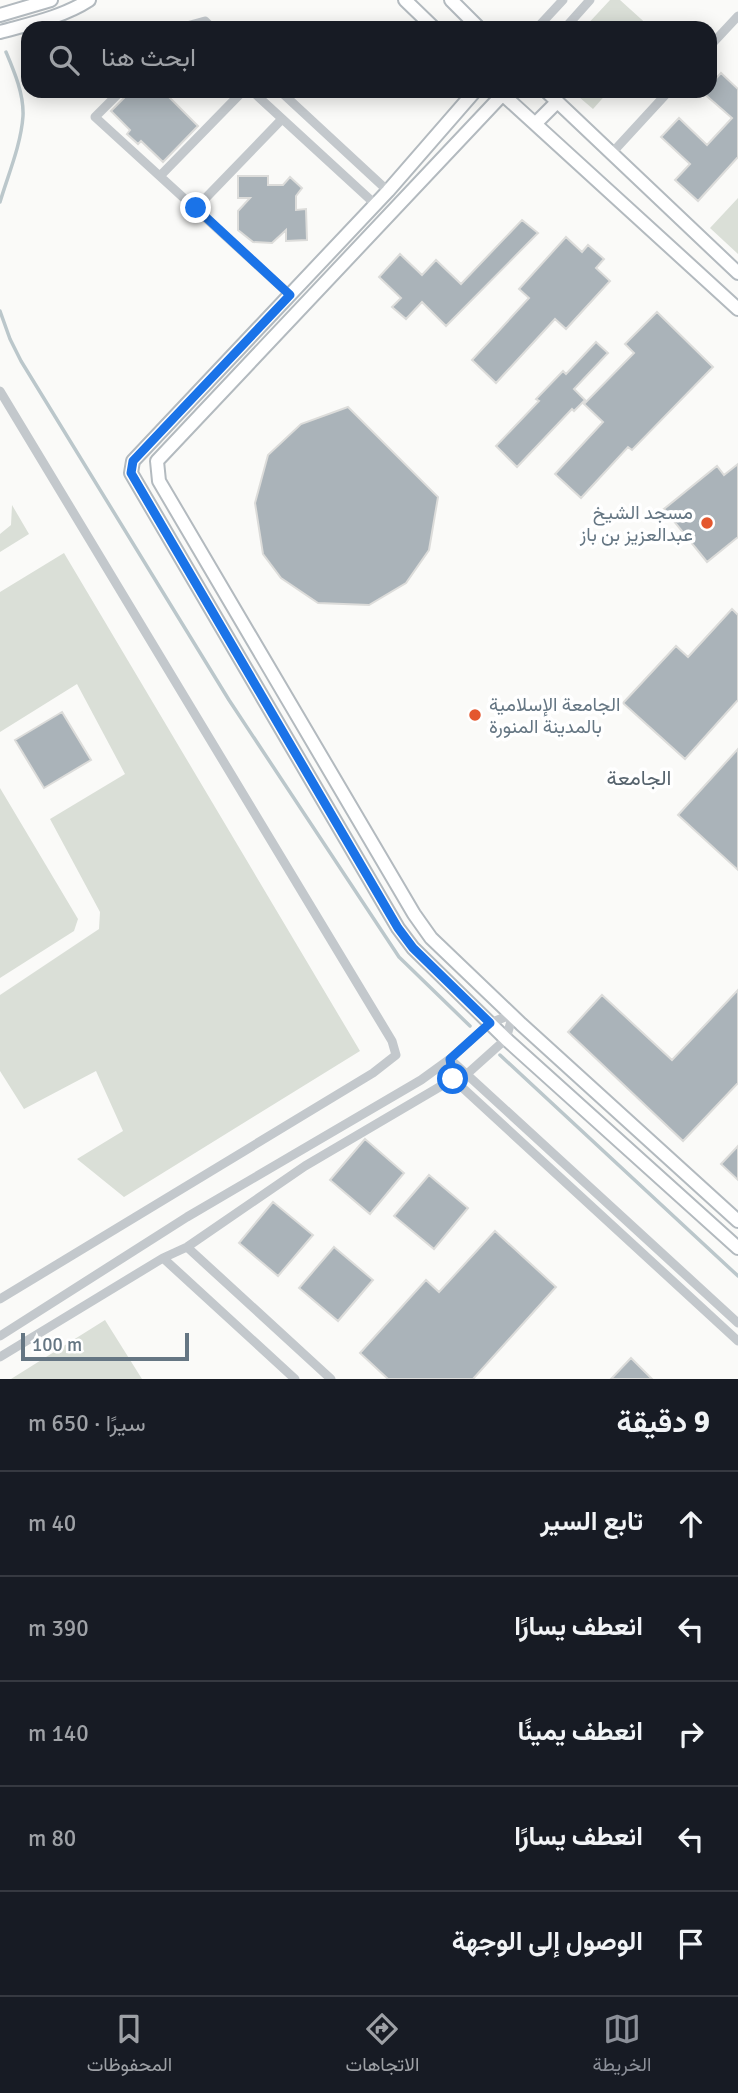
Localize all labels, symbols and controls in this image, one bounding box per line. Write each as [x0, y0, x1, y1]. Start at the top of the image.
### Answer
search box [21, 21, 717, 98]
icon: search [45, 41, 83, 79]
text: ابحث هنا [101, 42, 196, 74]
route end [180, 192, 211, 223]
place label: مسجد الشيخ عبدالعزيز بن باز [579, 501, 693, 547]
marker: مسجد الشيخ عبدالعزيز بن باز [699, 515, 715, 531]
place label: الجامعة الإسلامية بالمدينة المنورة [489, 693, 620, 739]
marker: الجامعة الإسلامية بالمدينة المنورة [467, 707, 483, 723]
district label: الجامعة [607, 765, 671, 791]
route start [437, 1063, 468, 1094]
scale bar [21, 1330, 189, 1362]
text: 100 m [32, 1333, 82, 1357]
text: 9 دقيقة [616, 1404, 710, 1441]
text: سيرًا · 650 m [28, 1409, 146, 1438]
icon: ahead [672, 1505, 710, 1543]
text: تابع السير [540, 1506, 643, 1538]
text: 40 m [28, 1509, 76, 1538]
icon: left [672, 1610, 710, 1648]
text: انعطف يسارًا [514, 1611, 643, 1643]
text: 390 m [28, 1614, 89, 1643]
icon: right [672, 1715, 710, 1753]
text: انعطف يمينًا [517, 1716, 643, 1748]
text: 140 m [28, 1719, 89, 1748]
icon: left [672, 1820, 710, 1858]
text: انعطف يسارًا [514, 1821, 643, 1853]
text: 80 m [28, 1824, 76, 1853]
icon: arrive [672, 1925, 710, 1963]
text: الوصول إلى الوجهة [452, 1926, 643, 1958]
tab: المحفوظات [87, 2010, 172, 2081]
tab: الاتجاهات [346, 2010, 419, 2081]
tab: الخريطة [593, 2010, 651, 2081]

